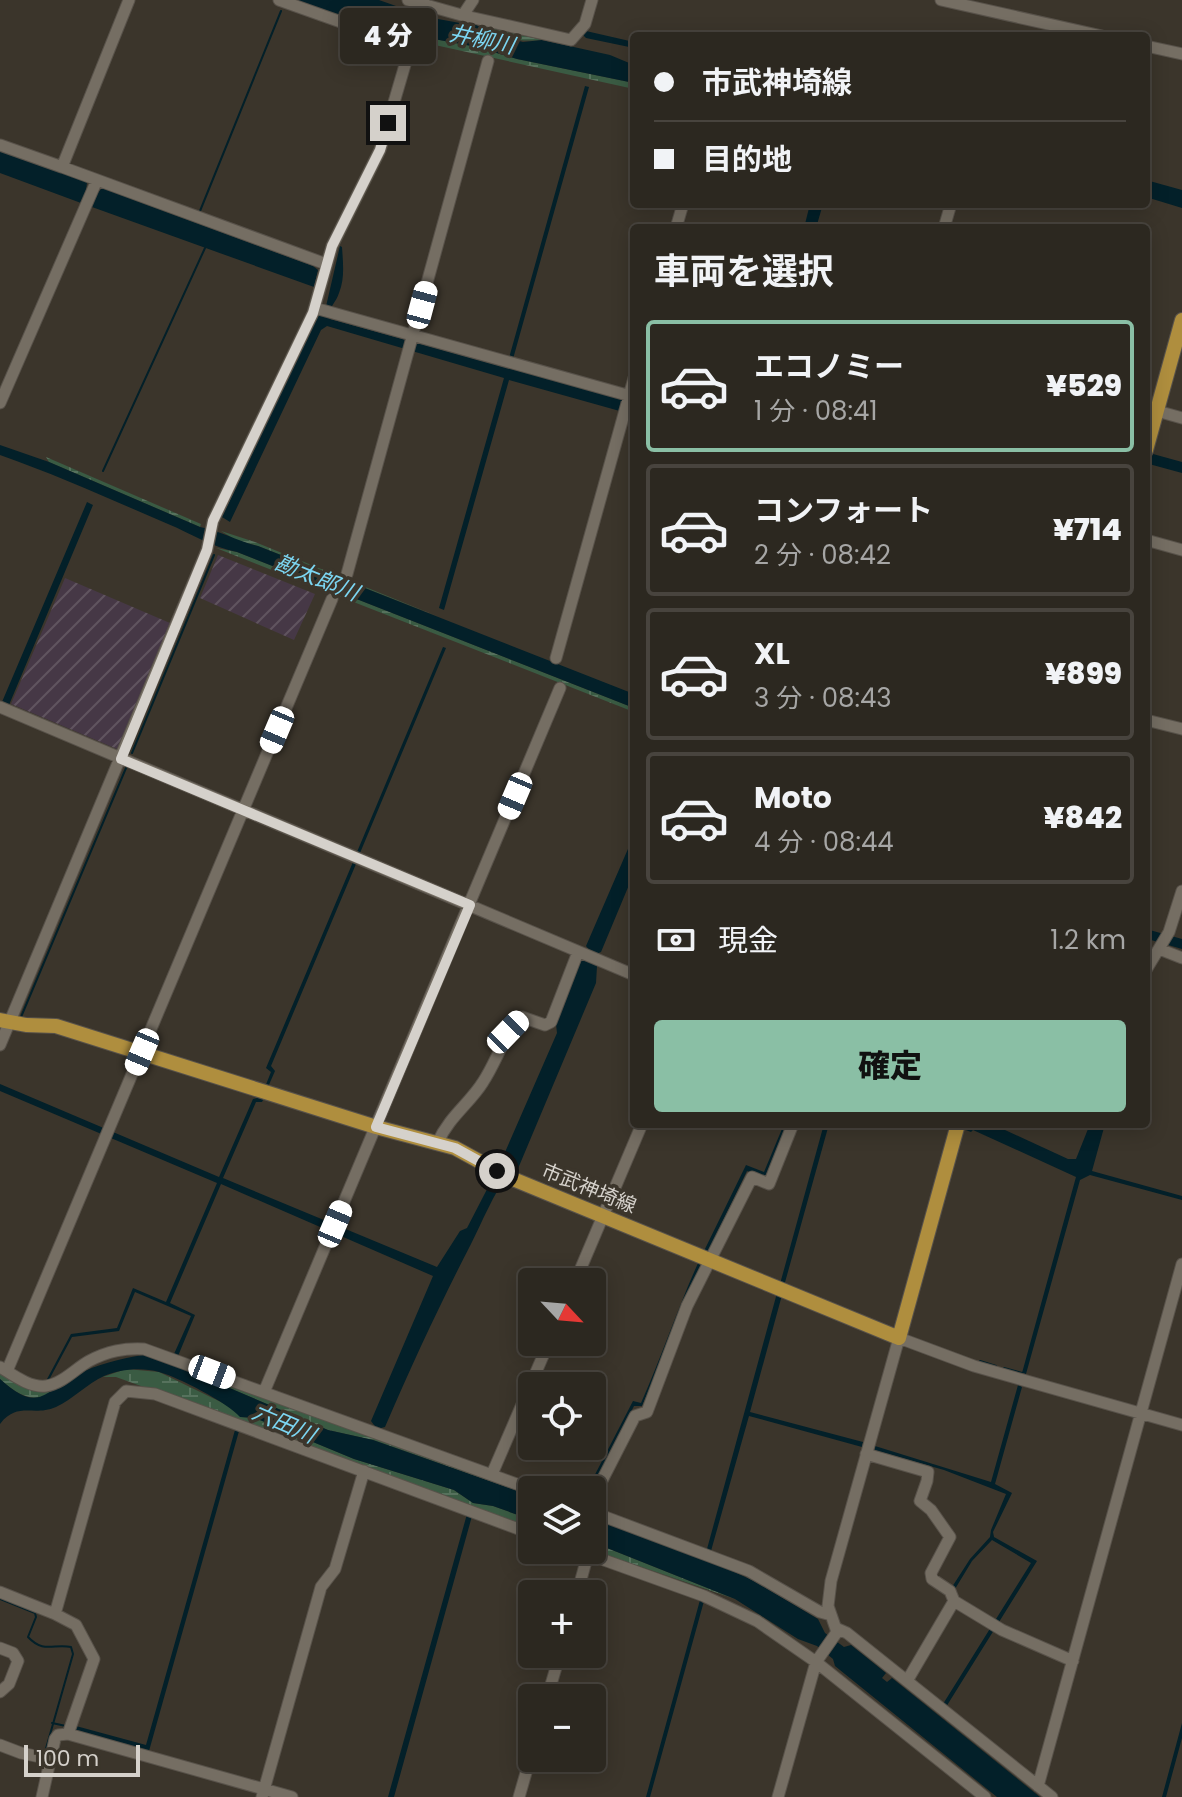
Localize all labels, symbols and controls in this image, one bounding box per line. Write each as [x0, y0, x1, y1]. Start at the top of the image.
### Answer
callout: 4 分 [340, 7, 436, 63]
water label: 井柳川 [446, 17, 519, 62]
text: 4 分 [364, 18, 412, 54]
text: 市武神埼線 [702, 61, 852, 104]
route end [370, 105, 406, 141]
text: 目的地 [702, 138, 792, 181]
text: 車両を選択 [654, 246, 834, 297]
car [404, 279, 440, 331]
text: エコノミー [754, 345, 904, 388]
icon: car [658, 350, 730, 422]
text: ¥529 [1046, 364, 1122, 407]
text: 1 分 · 08:41 [754, 393, 878, 429]
text: コンフォート [754, 489, 933, 532]
icon: car [658, 494, 730, 566]
text: ¥714 [1053, 508, 1122, 551]
text: 2 分 · 08:42 [754, 537, 891, 573]
water label: 勘太郎川 [270, 547, 365, 609]
text: XL [754, 632, 790, 675]
icon: car [658, 638, 730, 710]
text: ¥899 [1045, 652, 1122, 695]
text: 3 分 · 08:43 [754, 680, 892, 716]
car [257, 703, 297, 757]
car [495, 769, 535, 823]
text: Moto [754, 776, 832, 819]
icon: car [658, 782, 730, 854]
text: ¥842 [1044, 796, 1122, 839]
text: 4 分 · 08:44 [754, 824, 894, 860]
icon: cash [654, 918, 698, 962]
text: 現金 [718, 919, 778, 962]
text: 1.2 km [1050, 922, 1126, 958]
car [483, 1006, 533, 1058]
button: 確定 [654, 1020, 1126, 1112]
car [122, 1025, 162, 1079]
route start [479, 1153, 515, 1189]
street label: 市武神埼線 [537, 1156, 641, 1220]
car [315, 1197, 355, 1251]
north arrow [518, 1268, 606, 1356]
map controls [518, 1268, 606, 1772]
car [185, 1352, 239, 1392]
button: locate [518, 1372, 606, 1460]
water label: 六田川 [247, 1396, 322, 1451]
button: layers [518, 1476, 606, 1564]
button: + [518, 1580, 606, 1668]
button: − [518, 1684, 606, 1772]
scale bar [24, 1741, 140, 1777]
text: 100 m [36, 1743, 99, 1774]

